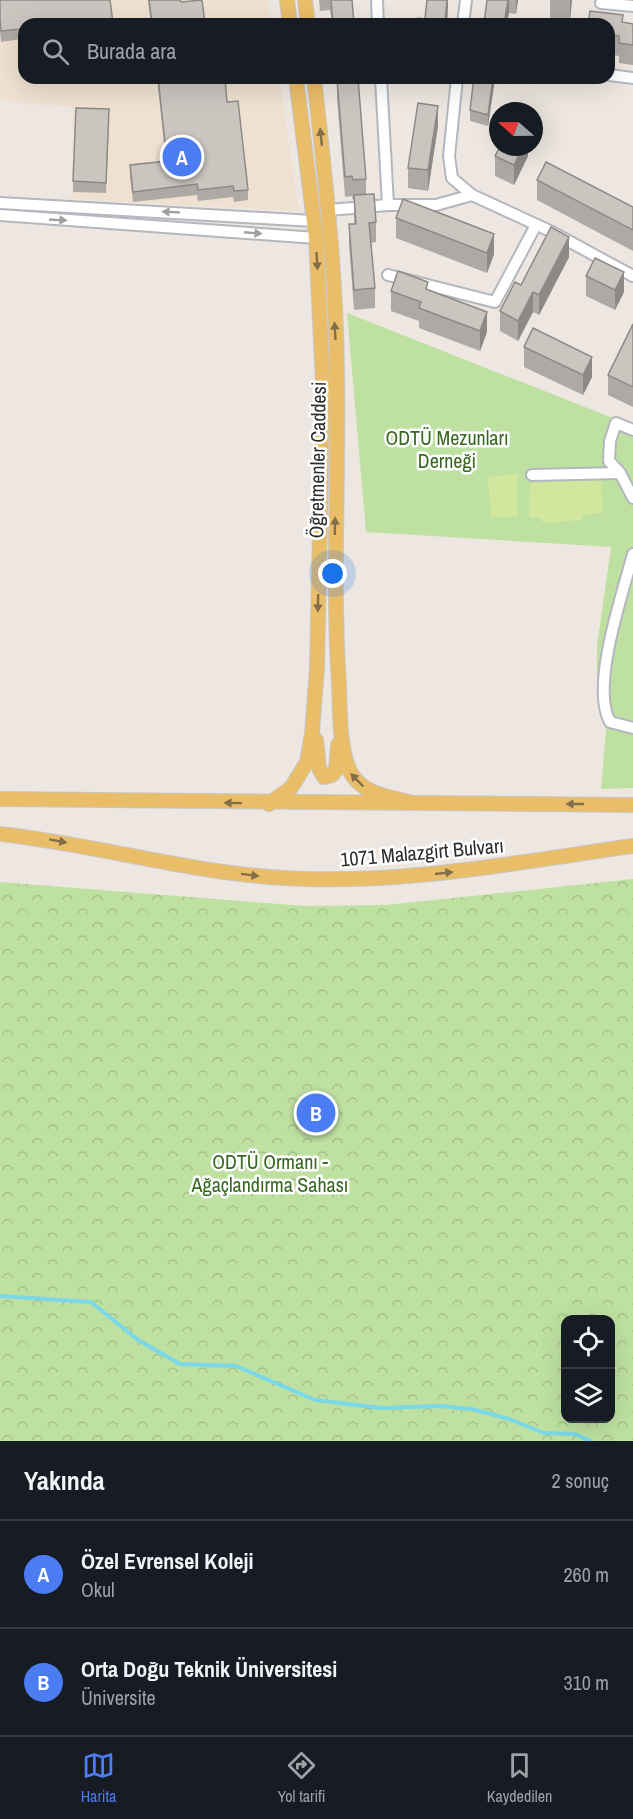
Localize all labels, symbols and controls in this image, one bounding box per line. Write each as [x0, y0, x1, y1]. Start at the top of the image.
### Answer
search box [18, 18, 615, 84]
icon: search [39, 35, 72, 68]
text: Burada ara [87, 36, 176, 66]
north arrow [489, 102, 543, 156]
one-way arrow [316, 127, 326, 146]
pin: A [162, 134, 201, 180]
one-way arrow [161, 208, 180, 217]
one-way arrow [49, 215, 68, 225]
one-way arrow [243, 228, 262, 238]
one-way arrow [312, 252, 321, 271]
one-way arrow [331, 322, 340, 341]
street label: Öğretmenler Caddesi [302, 381, 332, 539]
park label: ODTÜ Mezunları Derneği [385, 424, 509, 474]
one-way arrow [330, 517, 340, 536]
your location [318, 559, 347, 588]
one-way arrow [313, 594, 323, 613]
one-way arrow [350, 772, 364, 787]
one-way arrow [223, 799, 242, 808]
one-way arrow [565, 800, 584, 809]
street label: 1071 Malazgirt Bulvarı [339, 831, 505, 873]
one-way arrow [49, 837, 68, 846]
one-way arrow [435, 868, 454, 878]
one-way arrow [241, 870, 260, 880]
pin: B [296, 1090, 336, 1136]
park label: ODTÜ Ormanı - Ağaçlandırma Sahası [191, 1148, 348, 1198]
map controls [561, 1315, 615, 1423]
button: locate [561, 1315, 615, 1369]
button: layers [561, 1369, 615, 1423]
text: Yakında [24, 1463, 105, 1498]
text: 2 sonuç [552, 1467, 609, 1494]
text: Özel Evrensel Koleji [81, 1546, 253, 1576]
text: A [38, 1561, 49, 1588]
text: 260 m [563, 1561, 609, 1588]
text: Okul [81, 1576, 115, 1603]
text: Orta Doğu Teknik Üniversitesi [81, 1654, 337, 1684]
text: B [38, 1669, 49, 1696]
text: 310 m [563, 1669, 609, 1696]
text: Üniversite [81, 1684, 156, 1711]
tab: Harita [81, 1749, 116, 1807]
tab: Yol tarifi [278, 1749, 325, 1807]
tab: Kaydedilen [487, 1749, 552, 1807]

